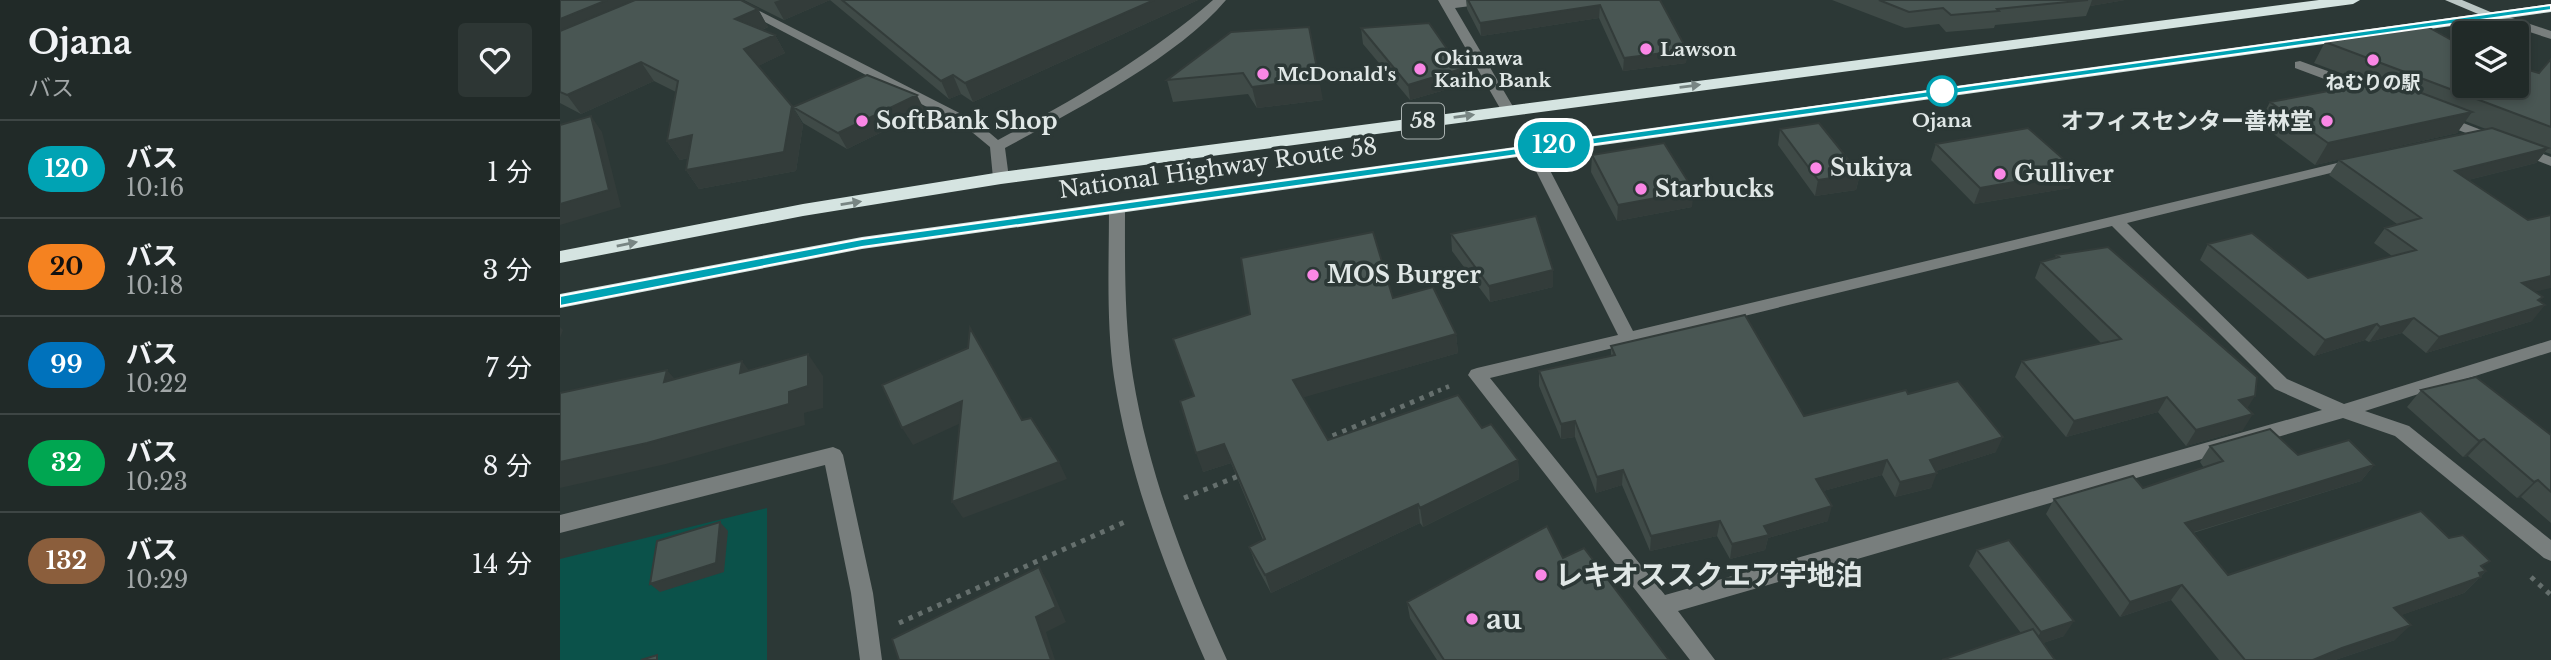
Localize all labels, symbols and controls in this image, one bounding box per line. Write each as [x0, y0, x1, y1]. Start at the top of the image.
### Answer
map controls [2452, 21, 2529, 98]
button: layers [2452, 21, 2529, 98]
text: Ojana [28, 22, 132, 63]
button: heart [458, 23, 532, 97]
place label: Lawson [1660, 38, 1737, 61]
marker: Lawson [1638, 41, 1654, 57]
place label: Okinawa Kaiho Bank [1434, 47, 1551, 92]
marker: ねむりの駅 [2365, 52, 2381, 68]
marker: Okinawa Kaiho Bank [1412, 61, 1428, 77]
place label: McDonald's [1277, 63, 1397, 86]
marker: McDonald's [1255, 66, 1271, 82]
place label: ねむりの駅 [2325, 71, 2421, 94]
text: バス [28, 74, 74, 102]
marker: Ojana [1927, 76, 1957, 106]
one-way arrow [1679, 81, 1701, 92]
road number: 58 [1402, 104, 1444, 138]
place label: SoftBank Shop [876, 107, 1058, 135]
place label: オフィスセンター善林堂 [2060, 107, 2313, 135]
place label: Ojana [1912, 109, 1972, 132]
one-way arrow [1453, 110, 1475, 121]
marker: SoftBank Shop [854, 113, 870, 129]
marker: オフィスセンター善林堂 [2319, 113, 2335, 129]
line badge: 120 [1514, 122, 1594, 168]
text: 120 [1532, 130, 1576, 159]
street label: National Highway Route 58 [1057, 132, 1379, 204]
text: バス [126, 142, 178, 174]
text: 120 [44, 154, 89, 183]
place label: Sukiya [1830, 154, 1913, 182]
text: 1 分 [487, 156, 532, 188]
marker: Sukiya [1808, 160, 1824, 176]
place label: Gulliver [2014, 160, 2114, 188]
marker: Gulliver [1992, 166, 2008, 182]
text: 10:16 [126, 174, 184, 202]
place label: Starbucks [1655, 175, 1774, 203]
marker: Starbucks [1633, 181, 1649, 197]
one-way arrow [840, 197, 862, 208]
one-way arrow [616, 238, 638, 249]
text: バス [126, 240, 178, 272]
text: 20 [50, 252, 83, 281]
text: 3 分 [483, 254, 532, 286]
place label: MOS Burger [1327, 261, 1481, 289]
marker: MOS Burger [1305, 267, 1321, 283]
text: 10:18 [126, 272, 183, 300]
text: バス [126, 338, 178, 370]
text: 99 [50, 350, 83, 379]
text: 7 分 [485, 352, 532, 384]
text: 10:22 [126, 370, 188, 398]
text: バス [126, 436, 178, 468]
text: 32 [51, 448, 82, 477]
text: 8 分 [483, 450, 532, 482]
text: 10:23 [126, 468, 188, 496]
text: バス [126, 534, 178, 566]
text: 132 [46, 546, 87, 575]
text: 14 分 [472, 548, 532, 580]
place label: レキオススクエア宇地泊 [1555, 558, 1863, 593]
text: 10:29 [126, 566, 188, 594]
marker: レキオススクエア宇地泊 [1533, 567, 1549, 583]
place label: au [1486, 602, 1522, 637]
marker: au [1464, 611, 1480, 627]

